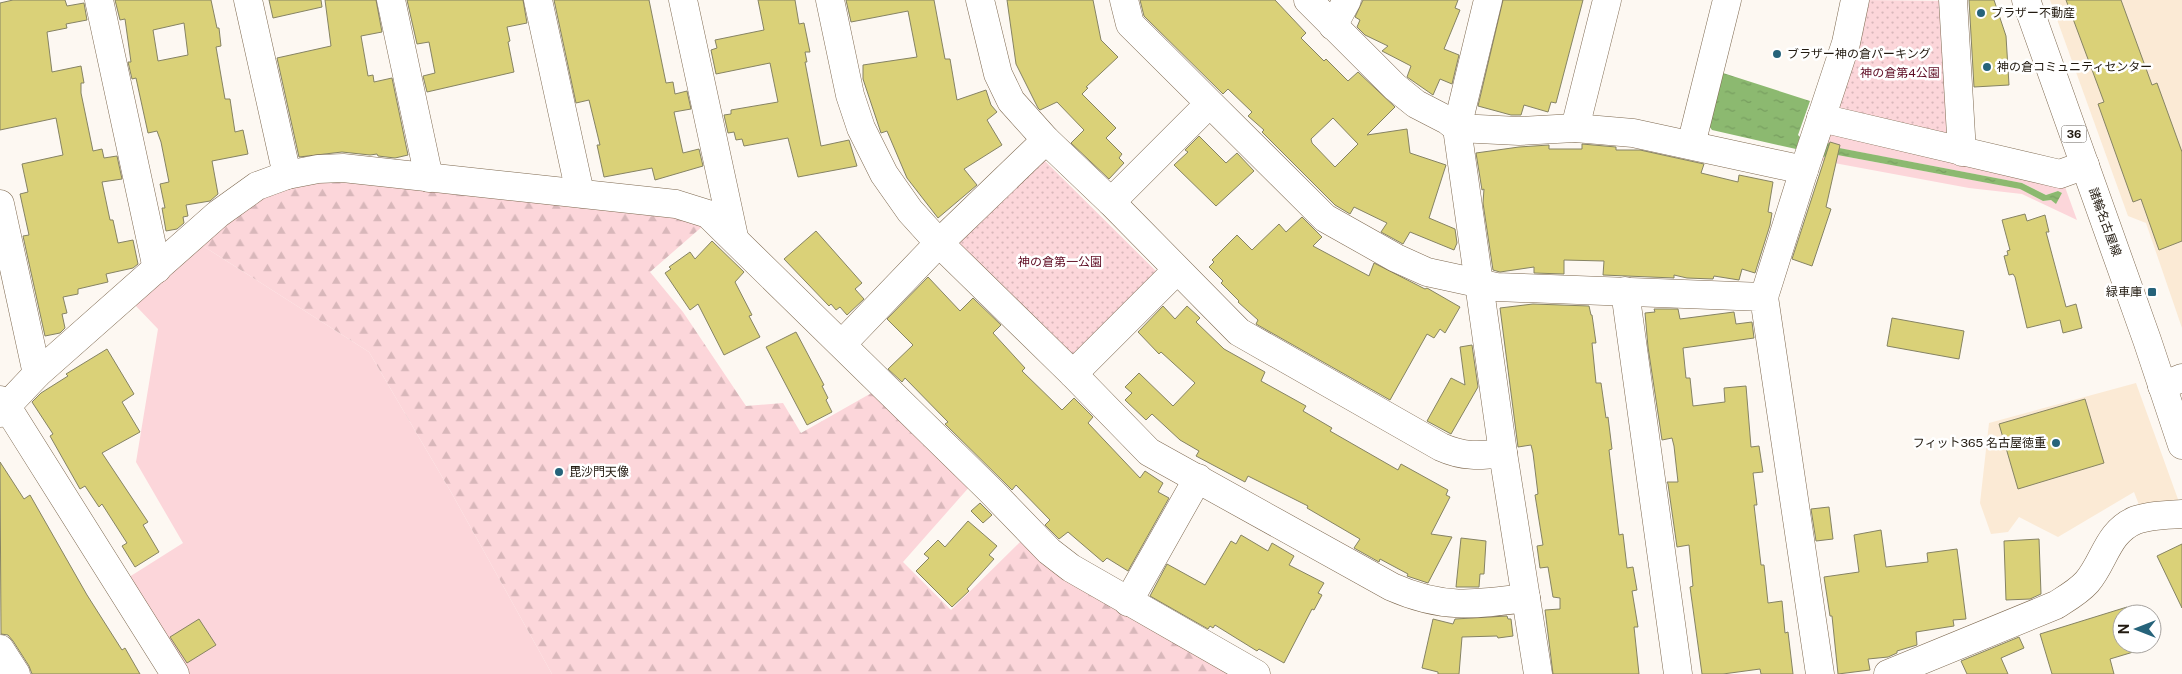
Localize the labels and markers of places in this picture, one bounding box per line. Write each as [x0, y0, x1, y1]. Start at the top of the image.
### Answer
place label: ブラザー不動産 [1991, 6, 2075, 20]
marker: ブラザー不動産 [1975, 7, 1987, 19]
place label: ブラザー神の倉パーキング [1787, 47, 1931, 61]
marker: ブラザー神の倉パーキング [1771, 48, 1783, 60]
place label: 神の倉コミュニティセンター [1997, 60, 2152, 74]
marker: 神の倉コミュニティセンター [1981, 61, 1993, 73]
place label: 緑車庫 [2106, 285, 2142, 299]
marker: 緑車庫 [2146, 286, 2158, 298]
place label: フィット365 名古屋徳重 [1913, 436, 2046, 450]
marker: フィット365 名古屋徳重 [2050, 437, 2062, 449]
place label: 毘沙門天像 [569, 465, 629, 479]
marker: 毘沙門天像 [553, 466, 565, 478]

